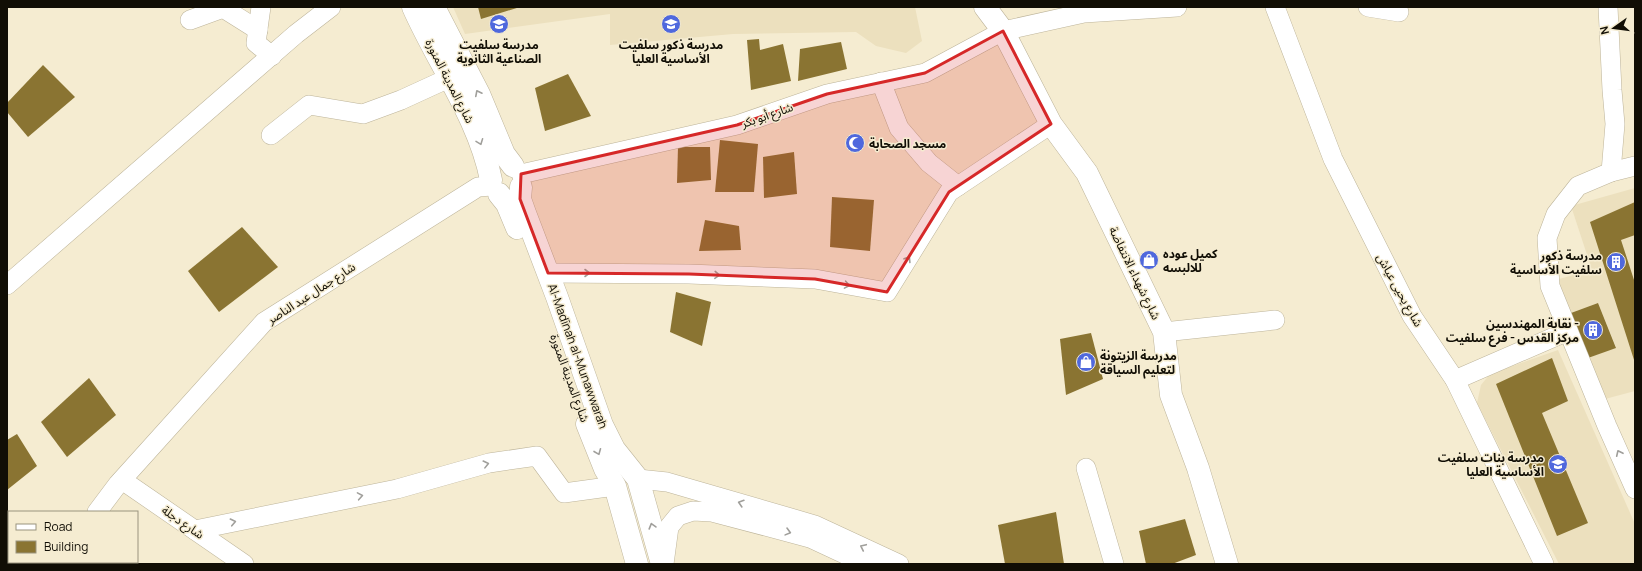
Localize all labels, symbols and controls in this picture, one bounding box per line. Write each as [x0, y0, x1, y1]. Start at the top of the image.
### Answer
north arrow [1594, 8, 1634, 48]
school or university icon: مدرسة سلفيت الصناعية الثانوية [488, 13, 510, 35]
school or university icon: مدرسة ذكور سلفيت الأساسية العليا [660, 13, 682, 35]
text: N [1596, 25, 1612, 36]
street label: شارع المدينة المنورة [421, 36, 479, 127]
place label: مدرسة سلفيت الصناعية الثانوية [457, 36, 541, 67]
place label: مدرسة ذكور سلفيت الأساسية العليا [619, 36, 723, 67]
one-way arrow [476, 90, 483, 98]
street label: شارع أبو بكر [738, 98, 796, 133]
mosque icon: مسجد الصحابة [844, 132, 866, 154]
place label: مسجد الصحابة [869, 135, 946, 152]
one-way arrow [475, 139, 483, 146]
street label: شارع شهداء الانتفاضة [1104, 224, 1165, 323]
place label: كميل عوده للالبسه [1163, 245, 1218, 276]
place label: مدرسة ذكور سلفيت الأساسية [1510, 247, 1602, 278]
shop icon: كميل عوده للالبسه [1138, 249, 1160, 271]
street label: شارع يحيى عياش [1372, 250, 1427, 330]
building icon: مدرسة ذكور سلفيت الأساسية [1605, 251, 1627, 273]
one-way arrow [903, 256, 911, 263]
street label: شارع جمال عبد الناصر [263, 258, 359, 329]
one-way arrow [584, 269, 590, 277]
one-way arrow [714, 271, 720, 279]
one-way arrow [843, 280, 850, 289]
street label: Al-Madīnah al-Munawwarah [544, 281, 612, 431]
place label: نقابة المهندسين - مركز القدس - فرع سلفيت [1446, 315, 1579, 347]
building icon: نقابة المهندسين - مركز القدس - فرع سلفيت [1582, 319, 1604, 341]
street label: شارع المدينة المنورة [545, 332, 594, 425]
place label: مدرسة الزيتونة لتعليم السياقة [1100, 347, 1177, 379]
shop icon: مدرسة الزيتونة لتعليم السياقة [1075, 351, 1097, 373]
one-way arrow [593, 447, 601, 455]
place label: مدرسة بنات سلفيت الأساسية العليا [1438, 449, 1544, 480]
one-way arrow [1616, 450, 1624, 458]
school or university icon: مدرسة بنات سلفيت الأساسية العليا [1547, 453, 1569, 475]
one-way arrow [483, 461, 490, 469]
one-way arrow [357, 492, 363, 500]
one-way arrow [738, 499, 745, 508]
street label: شارع دجلة [158, 501, 208, 544]
legend [8, 511, 138, 563]
text: Road [44, 518, 72, 535]
one-way arrow [230, 519, 236, 527]
one-way arrow [648, 523, 657, 530]
one-way arrow [784, 527, 791, 536]
text: Building [44, 538, 88, 555]
one-way arrow [860, 544, 868, 552]

